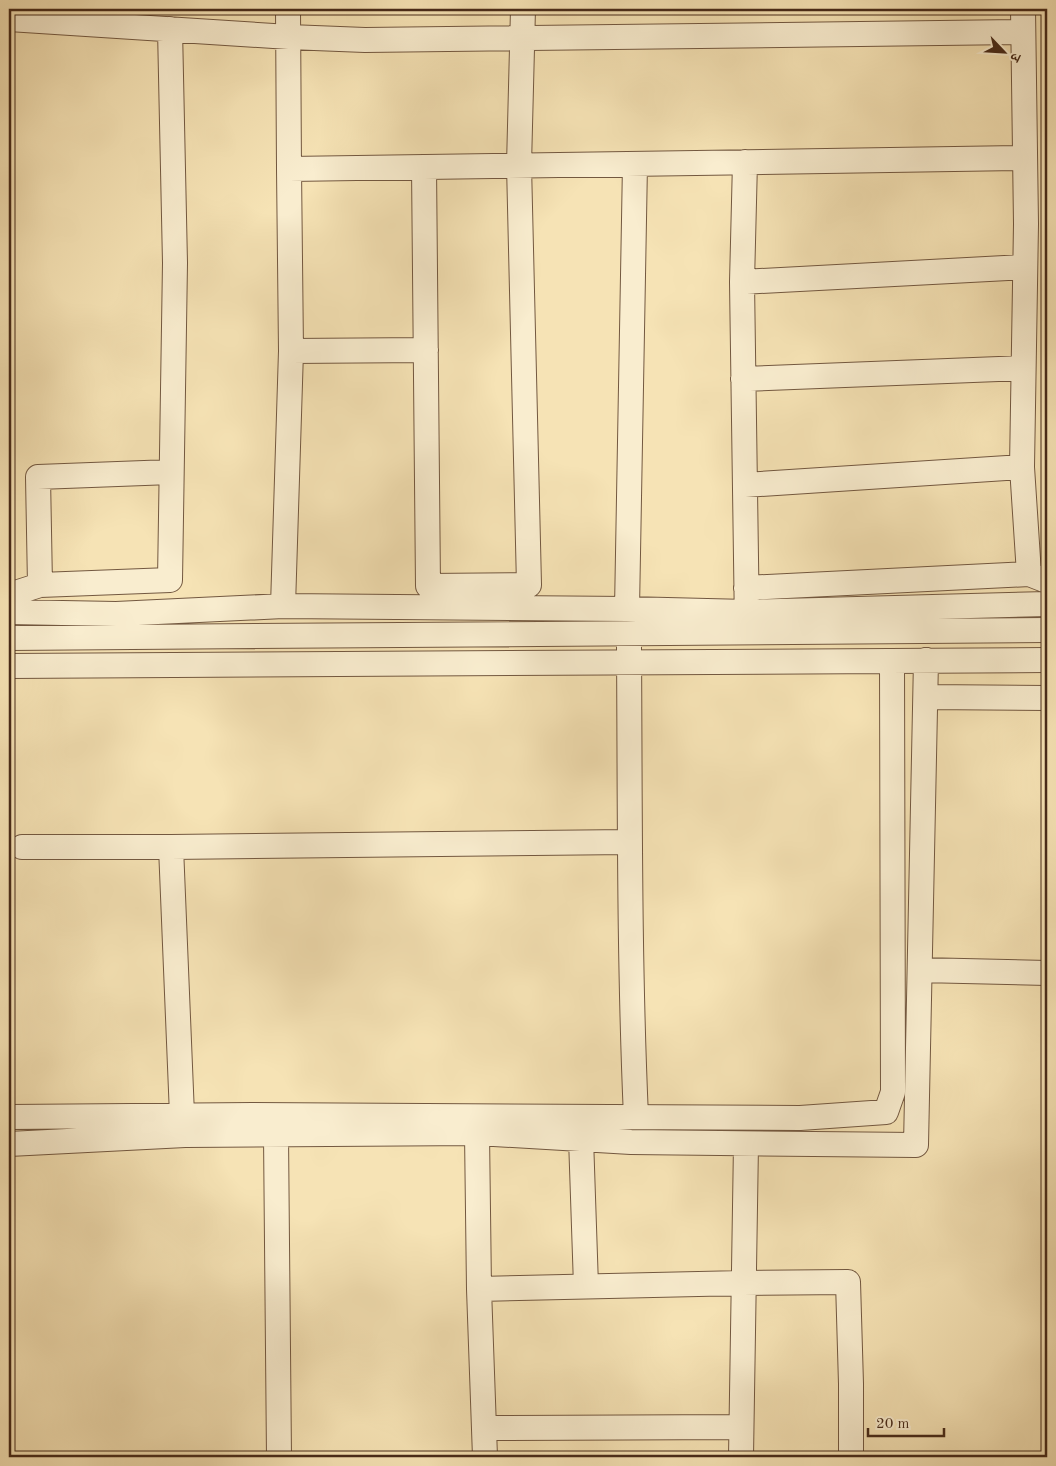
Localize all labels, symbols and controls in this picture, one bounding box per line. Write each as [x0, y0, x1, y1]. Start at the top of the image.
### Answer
north arrow [978, 28, 1028, 78]
text: उ [1007, 50, 1023, 64]
scale bar [868, 1406, 945, 1438]
text: 20 m [876, 1417, 910, 1432]

